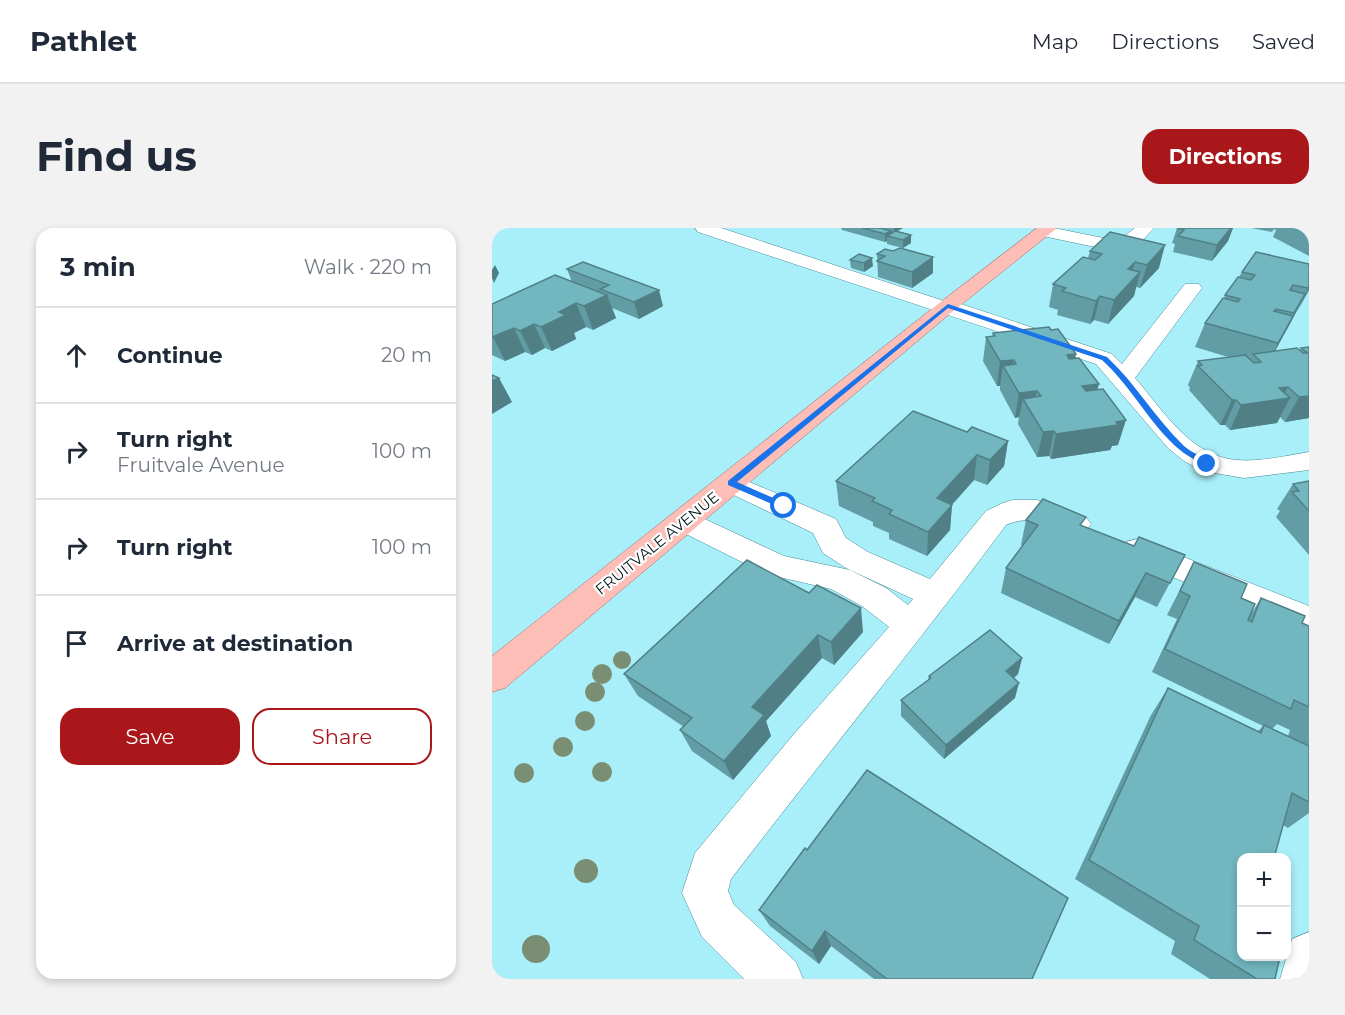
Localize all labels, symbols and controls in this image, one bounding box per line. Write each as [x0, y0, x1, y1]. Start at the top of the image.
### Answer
text: Pathlet [30, 24, 137, 58]
text: Map [1032, 29, 1078, 54]
text: Directions [1111, 29, 1219, 54]
text: Saved [1252, 29, 1315, 54]
button: Directions [1142, 129, 1309, 184]
text: Find us [36, 130, 197, 182]
text: 3 min [60, 251, 136, 283]
text: Walk · 220 m [304, 255, 432, 279]
icon: ahead [60, 339, 93, 372]
text: Continue [117, 342, 223, 369]
text: 20 m [381, 343, 432, 367]
text: Turn right [117, 426, 232, 453]
icon: right [60, 435, 93, 468]
text: 100 m [372, 439, 432, 463]
route end [1193, 450, 1219, 476]
text: Fruitvale Avenue [117, 453, 284, 477]
street label: FRUITVALE AVENUE [591, 487, 723, 599]
route start [770, 492, 796, 518]
icon: right [60, 531, 93, 564]
text: Turn right [117, 534, 232, 561]
text: 100 m [372, 535, 432, 559]
icon: arrive [60, 627, 93, 660]
text: Arrive at destination [117, 630, 353, 657]
button: Save [60, 708, 240, 765]
button: Share [252, 708, 432, 765]
map controls [1237, 853, 1291, 961]
button: + [1237, 853, 1291, 907]
button: − [1237, 907, 1291, 961]

